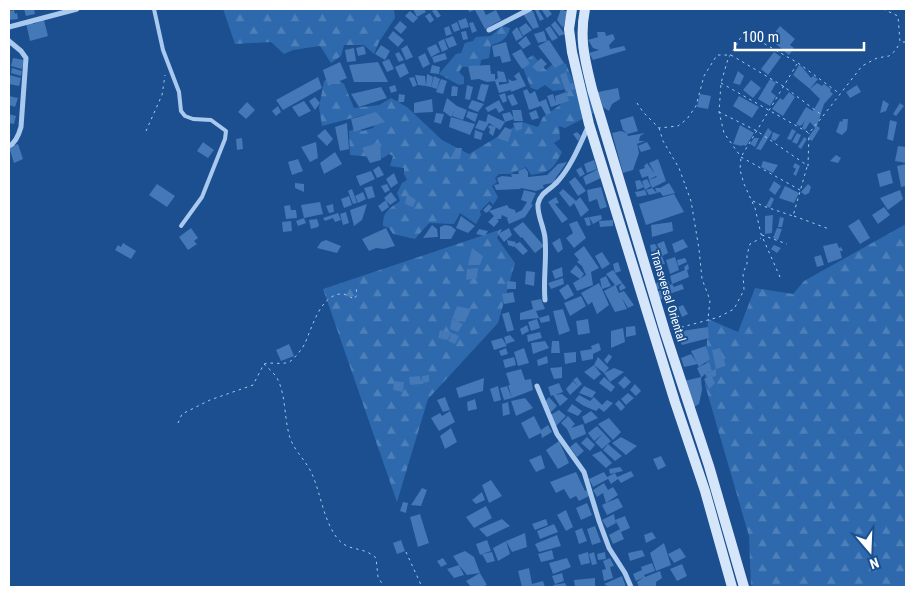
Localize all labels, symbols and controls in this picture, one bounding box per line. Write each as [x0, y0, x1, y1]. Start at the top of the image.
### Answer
scale bar [735, 20, 864, 52]
text: 100 m [742, 28, 779, 46]
street label: Transversal Oriental [647, 249, 689, 343]
north arrow [845, 526, 895, 576]
text: N [868, 554, 881, 572]

